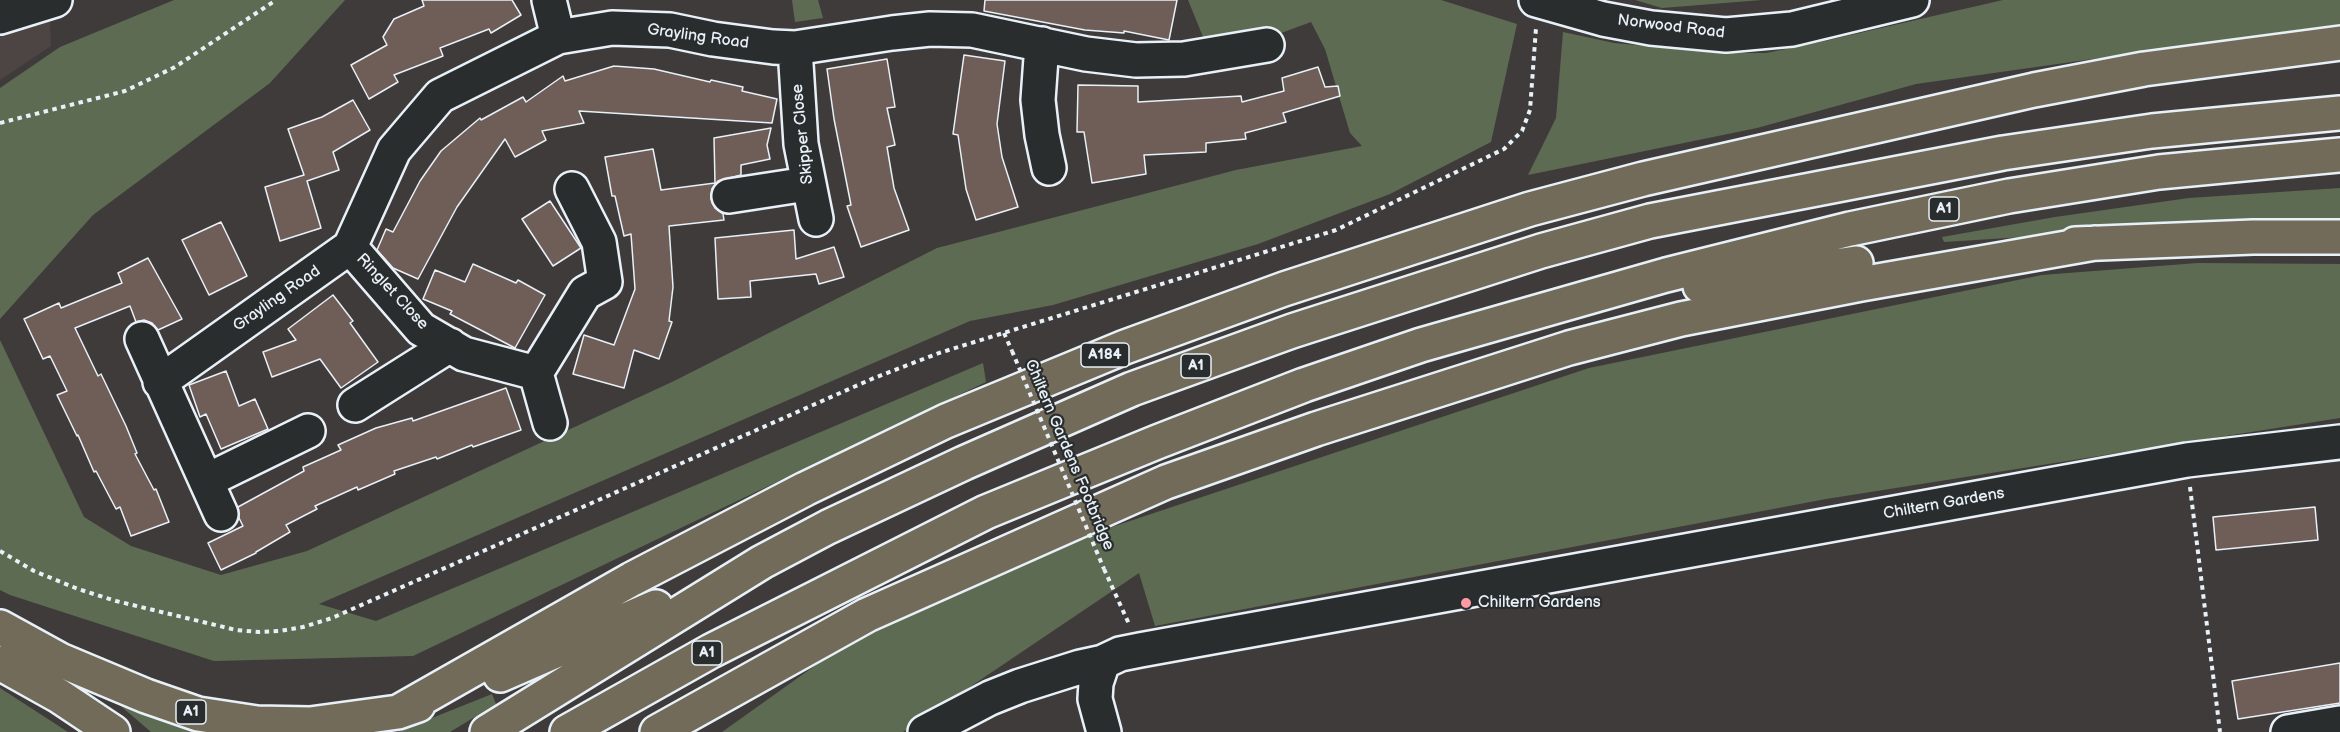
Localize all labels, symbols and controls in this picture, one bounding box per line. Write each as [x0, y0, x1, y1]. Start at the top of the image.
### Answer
street label: Norwood Road [1616, 11, 1726, 43]
street label: Grayling Road [646, 20, 750, 54]
street label: Skipper Close [788, 83, 818, 185]
road number: A1 [1929, 197, 1959, 221]
street label: Ringlet Close [352, 250, 432, 334]
street label: Grayling Road [230, 262, 324, 336]
road number: A184 [1081, 343, 1129, 367]
road number: A1 [1181, 354, 1211, 378]
street label: Chiltern Gardens Footbridge [1020, 357, 1118, 553]
street label: Chiltern Gardens [1882, 484, 2006, 524]
place label: Chiltern Gardens [1478, 593, 1601, 613]
marker: Chiltern Gardens [1459, 596, 1473, 610]
road number: A1 [692, 641, 722, 665]
road number: A1 [176, 700, 206, 724]

